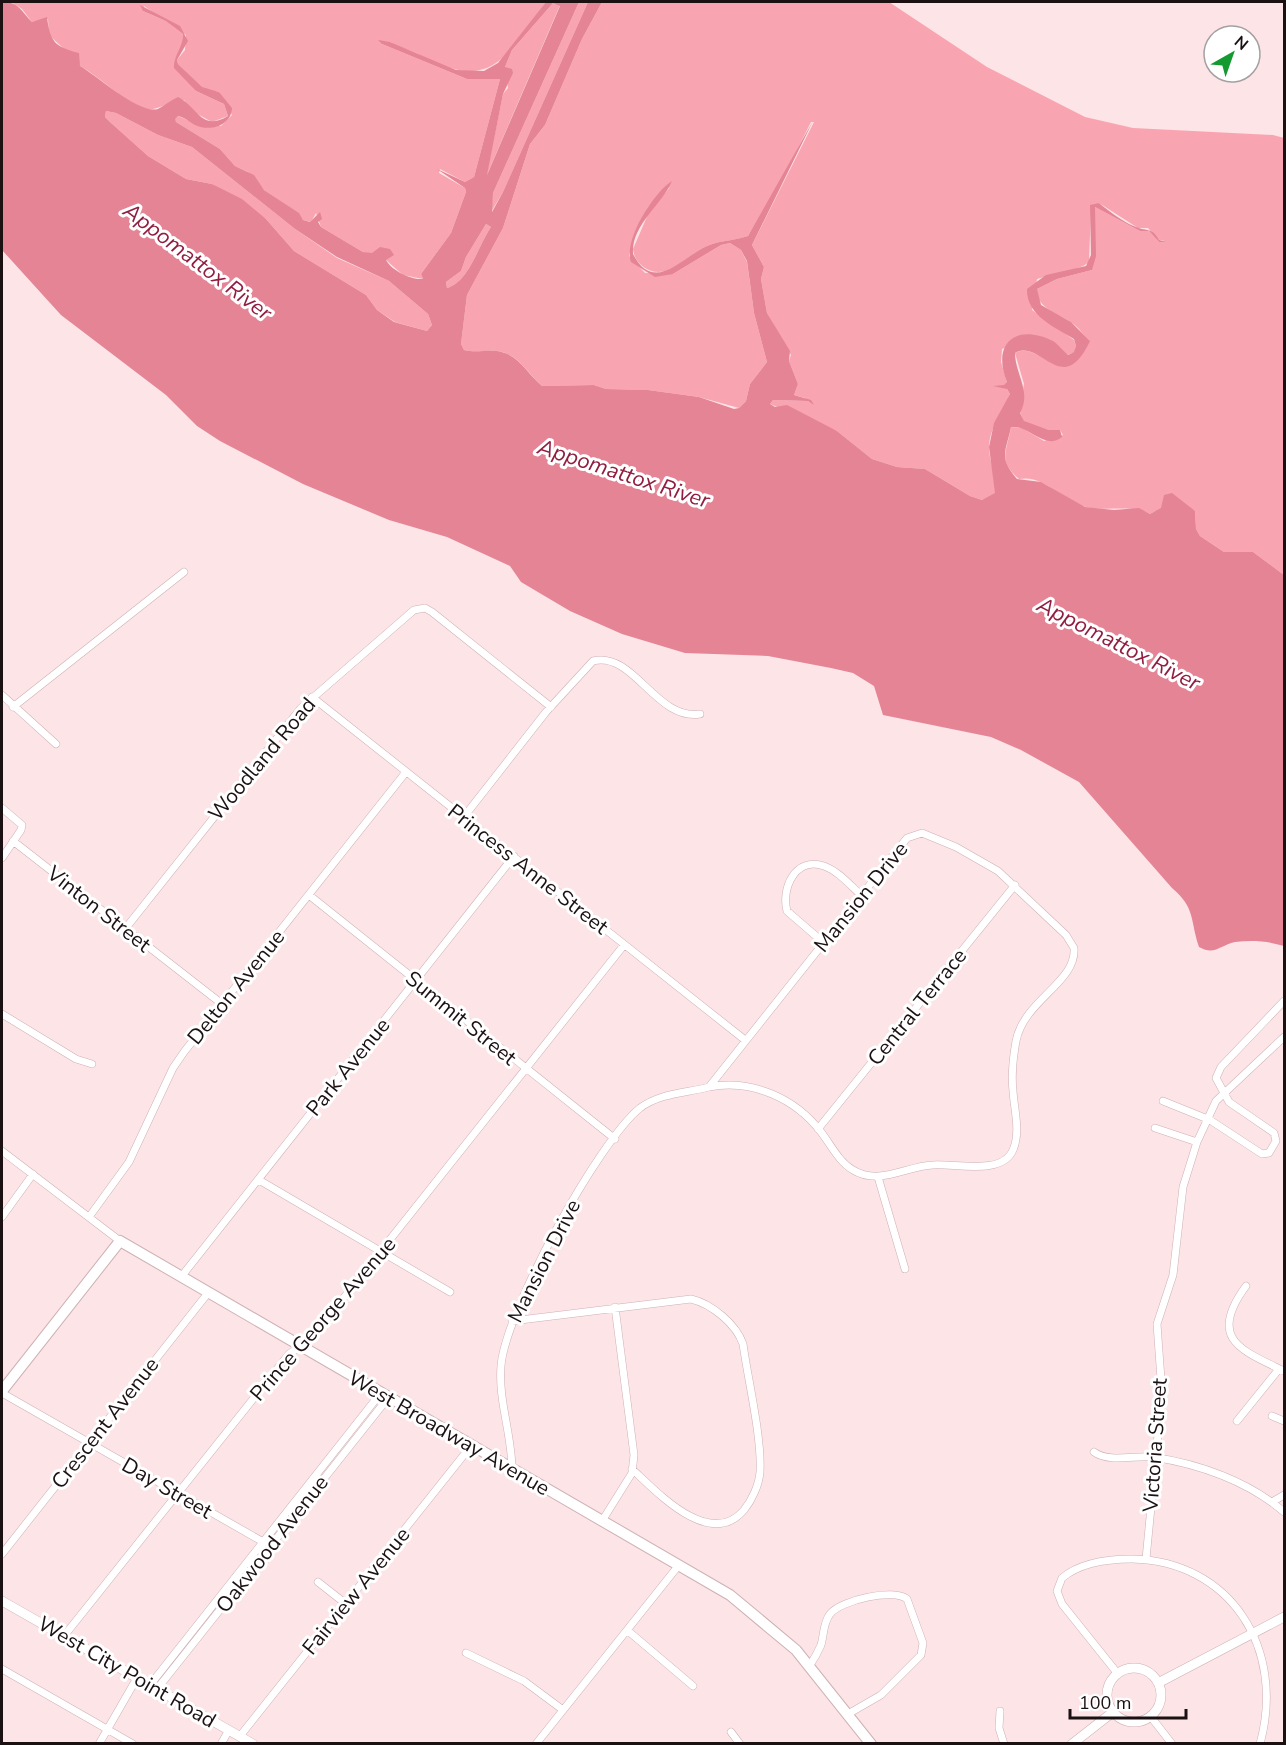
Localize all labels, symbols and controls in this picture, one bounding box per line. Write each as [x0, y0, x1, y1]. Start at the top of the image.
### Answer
north arrow [1202, 24, 1262, 84]
text: N [1229, 31, 1253, 56]
water label: Appomattox River [116, 195, 279, 328]
water label: Appomattox River [533, 432, 715, 516]
water label: Appomattox River [1031, 589, 1206, 698]
street label: Woodland Road [202, 691, 322, 827]
street label: Princess Anne Street [442, 797, 615, 941]
street label: Mansion Drive [808, 836, 914, 958]
street label: Vinton Street [40, 859, 157, 959]
street label: Delton Avenue [181, 924, 291, 1050]
street label: Central Terrace [861, 943, 973, 1071]
street label: Summit Street [400, 964, 523, 1072]
street label: Park Avenue [300, 1012, 396, 1122]
street label: Mansion Drive [501, 1195, 587, 1327]
street label: Prince George Avenue [244, 1231, 402, 1407]
street label: Crescent Avenue [45, 1351, 165, 1495]
street label: West Broadway Avenue [343, 1364, 555, 1502]
street label: Victoria Street [1136, 1376, 1174, 1514]
street label: Day Street [117, 1451, 218, 1525]
street label: Oakwood Avenue [209, 1469, 335, 1619]
street label: Fairview Avenue [296, 1521, 416, 1661]
street label: West City Point Road [33, 1610, 221, 1734]
scale bar [1070, 1682, 1186, 1720]
text: 100 m [1079, 1691, 1131, 1715]

